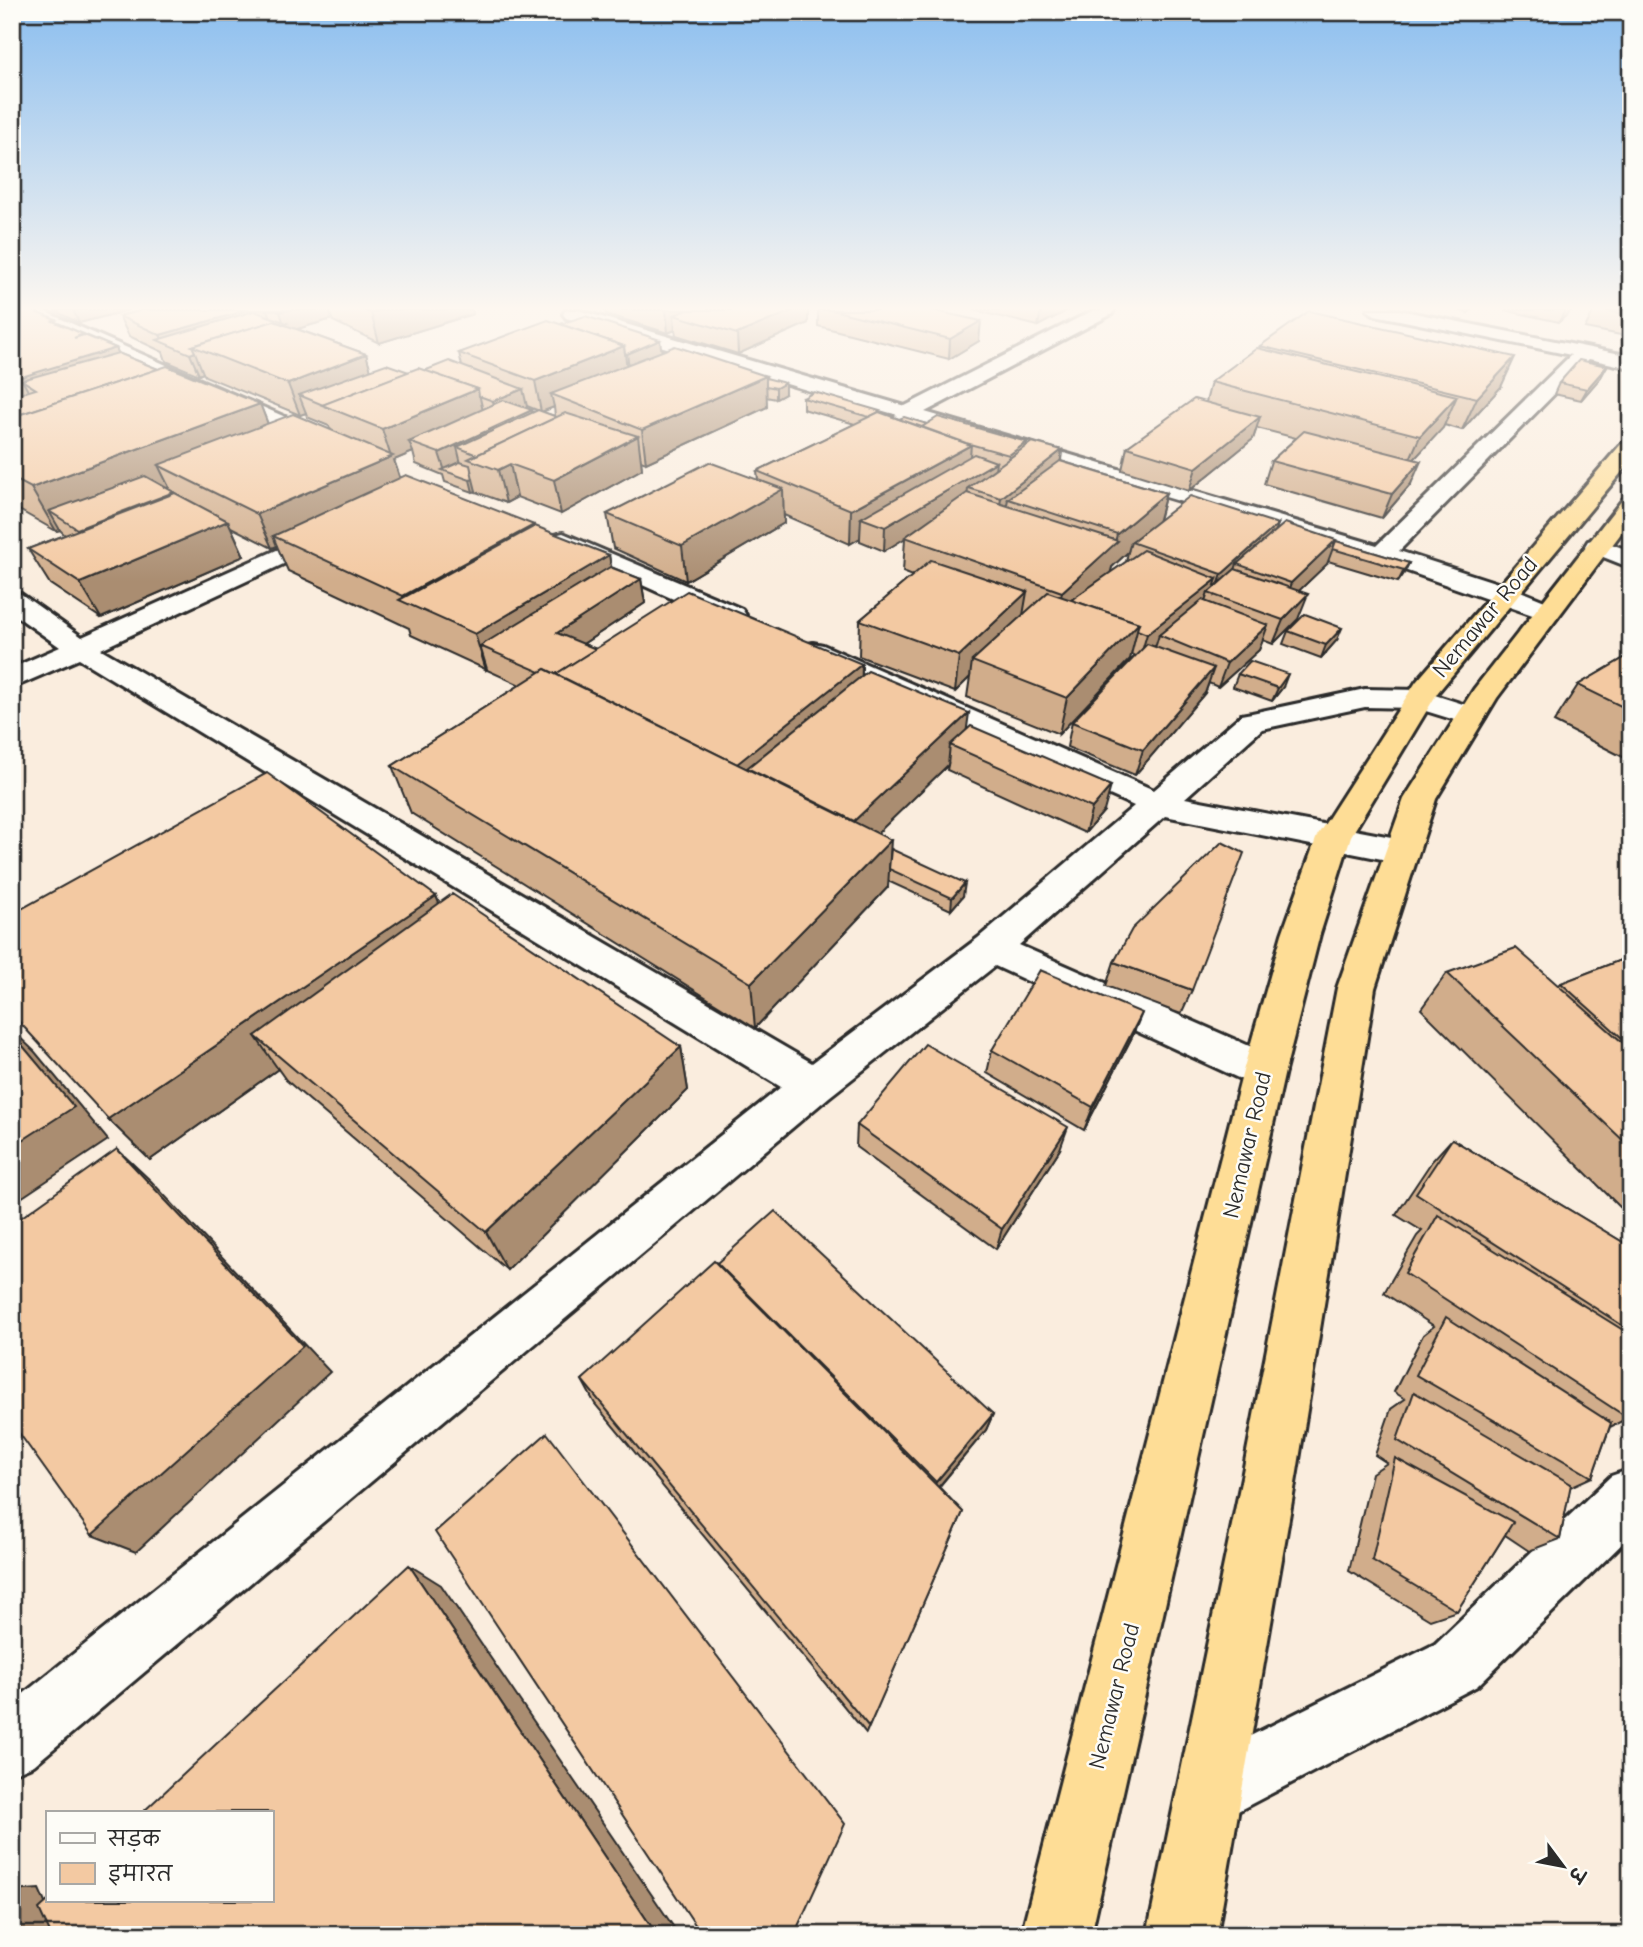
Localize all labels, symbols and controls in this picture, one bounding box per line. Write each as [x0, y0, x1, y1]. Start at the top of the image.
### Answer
street label: Nemawar Road [1427, 551, 1543, 683]
street label: Nemawar Road [1217, 1069, 1277, 1221]
street label: Nemawar Road [1083, 1620, 1145, 1772]
legend [46, 1811, 273, 1902]
text: सड़क [107, 1827, 161, 1852]
north arrow [1528, 1832, 1598, 1902]
text: इमारत [108, 1862, 174, 1886]
text: उ [1563, 1862, 1590, 1888]

